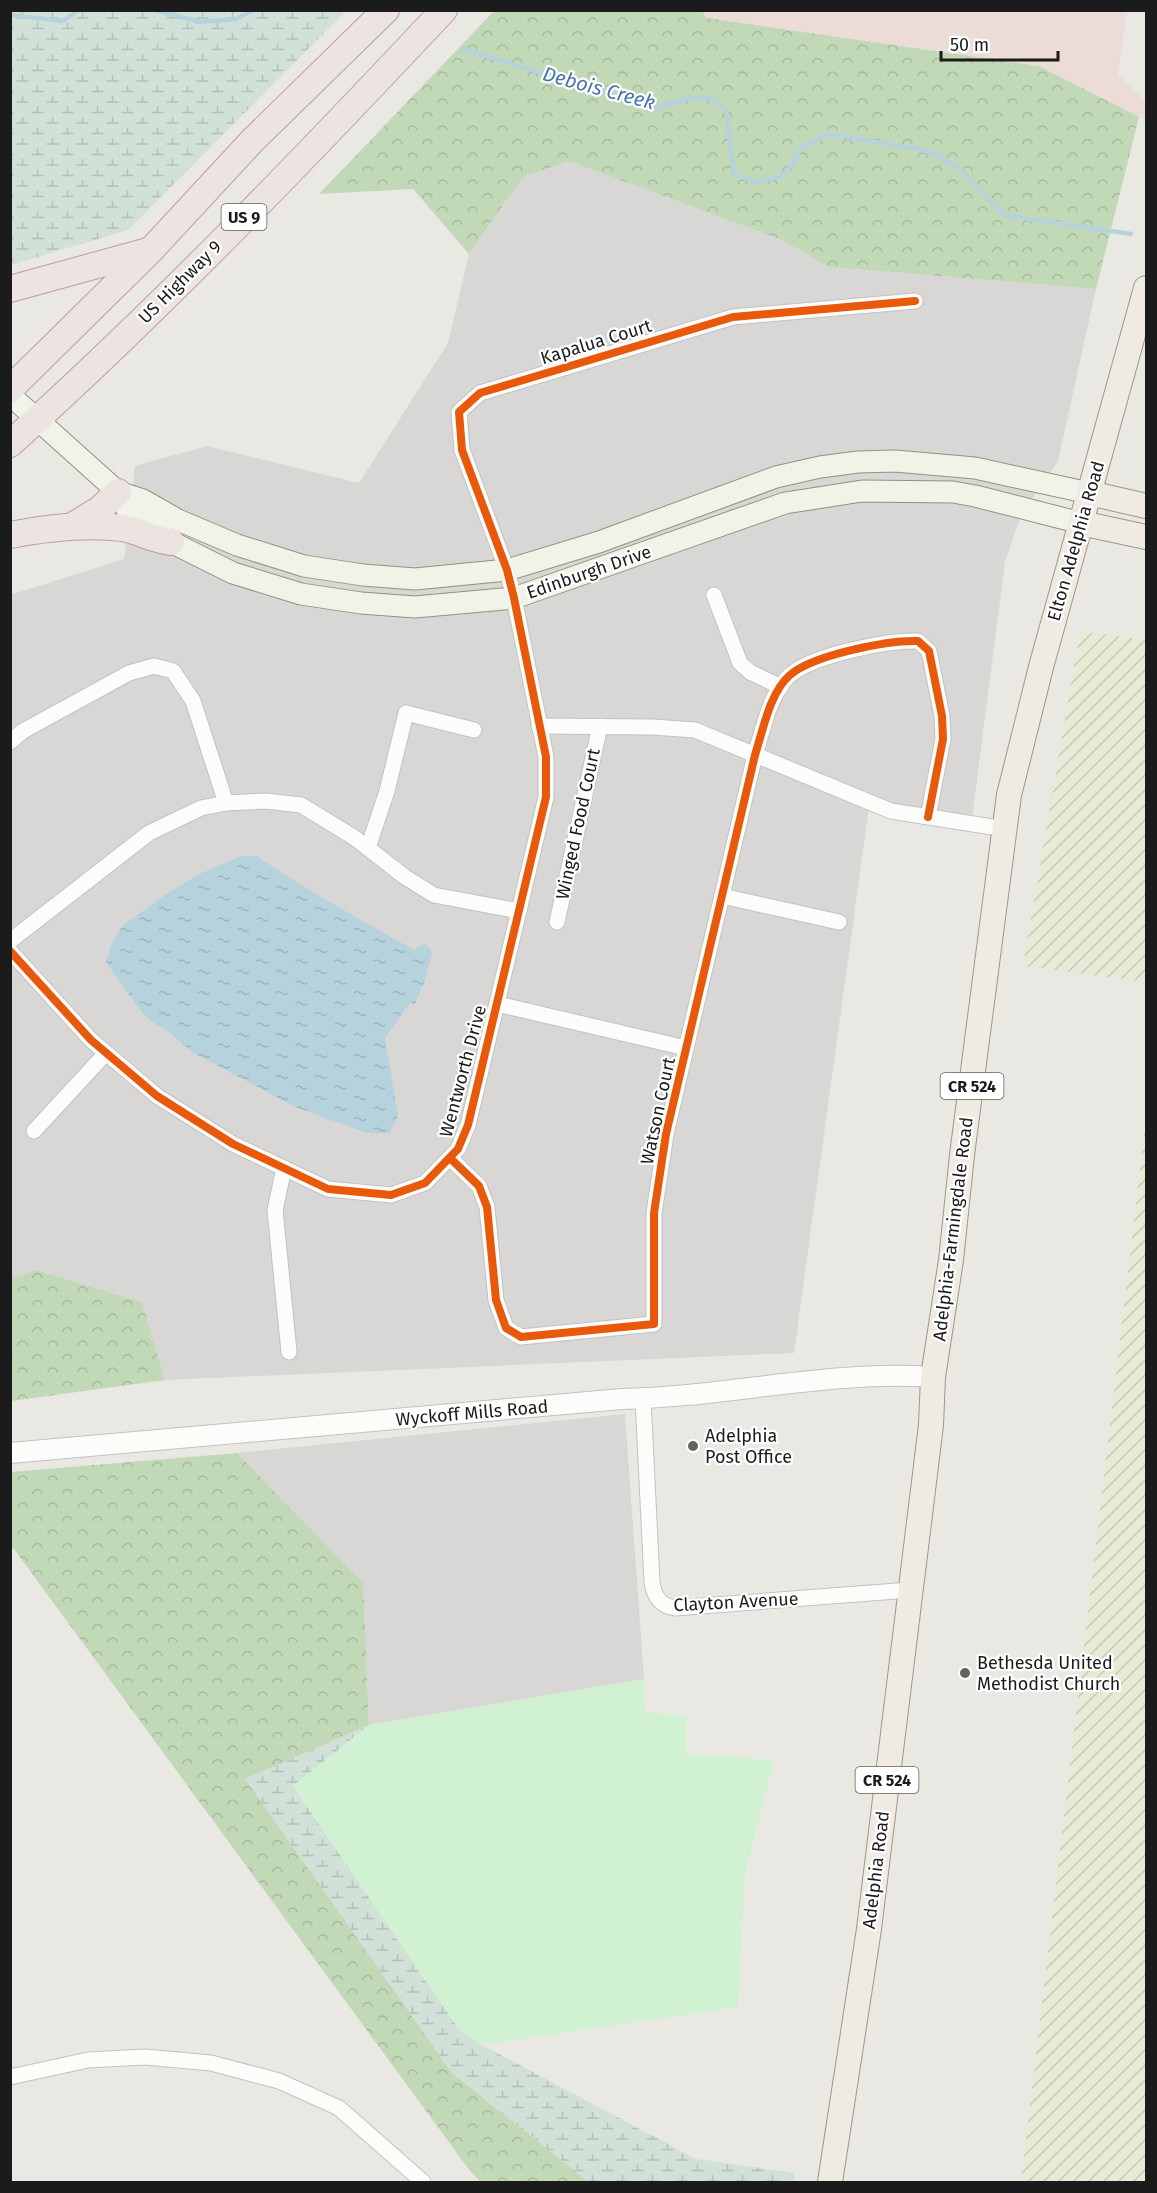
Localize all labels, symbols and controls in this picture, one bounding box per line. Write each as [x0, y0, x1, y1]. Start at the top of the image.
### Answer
scale bar [941, 24, 1058, 62]
text: 50 m [950, 34, 989, 56]
water label: Debois Creek [540, 61, 658, 115]
road number: US 9 [222, 204, 266, 230]
street label: US Highway 9 [134, 236, 226, 328]
street label: Kapalua Court [538, 315, 655, 369]
street label: Elton Adelphia Road [1043, 458, 1109, 624]
street label: Edinburgh Drive [524, 540, 654, 604]
street label: Winged Food Court [551, 746, 605, 902]
street label: Wentworth Drive [435, 1003, 491, 1139]
street label: Watson Court [636, 1055, 680, 1167]
road number: CR 524 [940, 1073, 1004, 1099]
street label: Adelphia-Farmingdale Road [928, 1116, 978, 1342]
street label: Wyckoff Mills Road [395, 1395, 549, 1431]
place label: Adelphia Post Office [705, 1425, 792, 1468]
marker: Adelphia Post Office [686, 1439, 700, 1453]
street label: Clayton Avenue [673, 1588, 799, 1616]
place label: Bethesda United Methodist Church [977, 1652, 1120, 1695]
marker: Bethesda United Methodist Church [958, 1666, 972, 1680]
road number: CR 524 [856, 1767, 918, 1793]
street label: Adelphia Road [858, 1810, 894, 1930]

